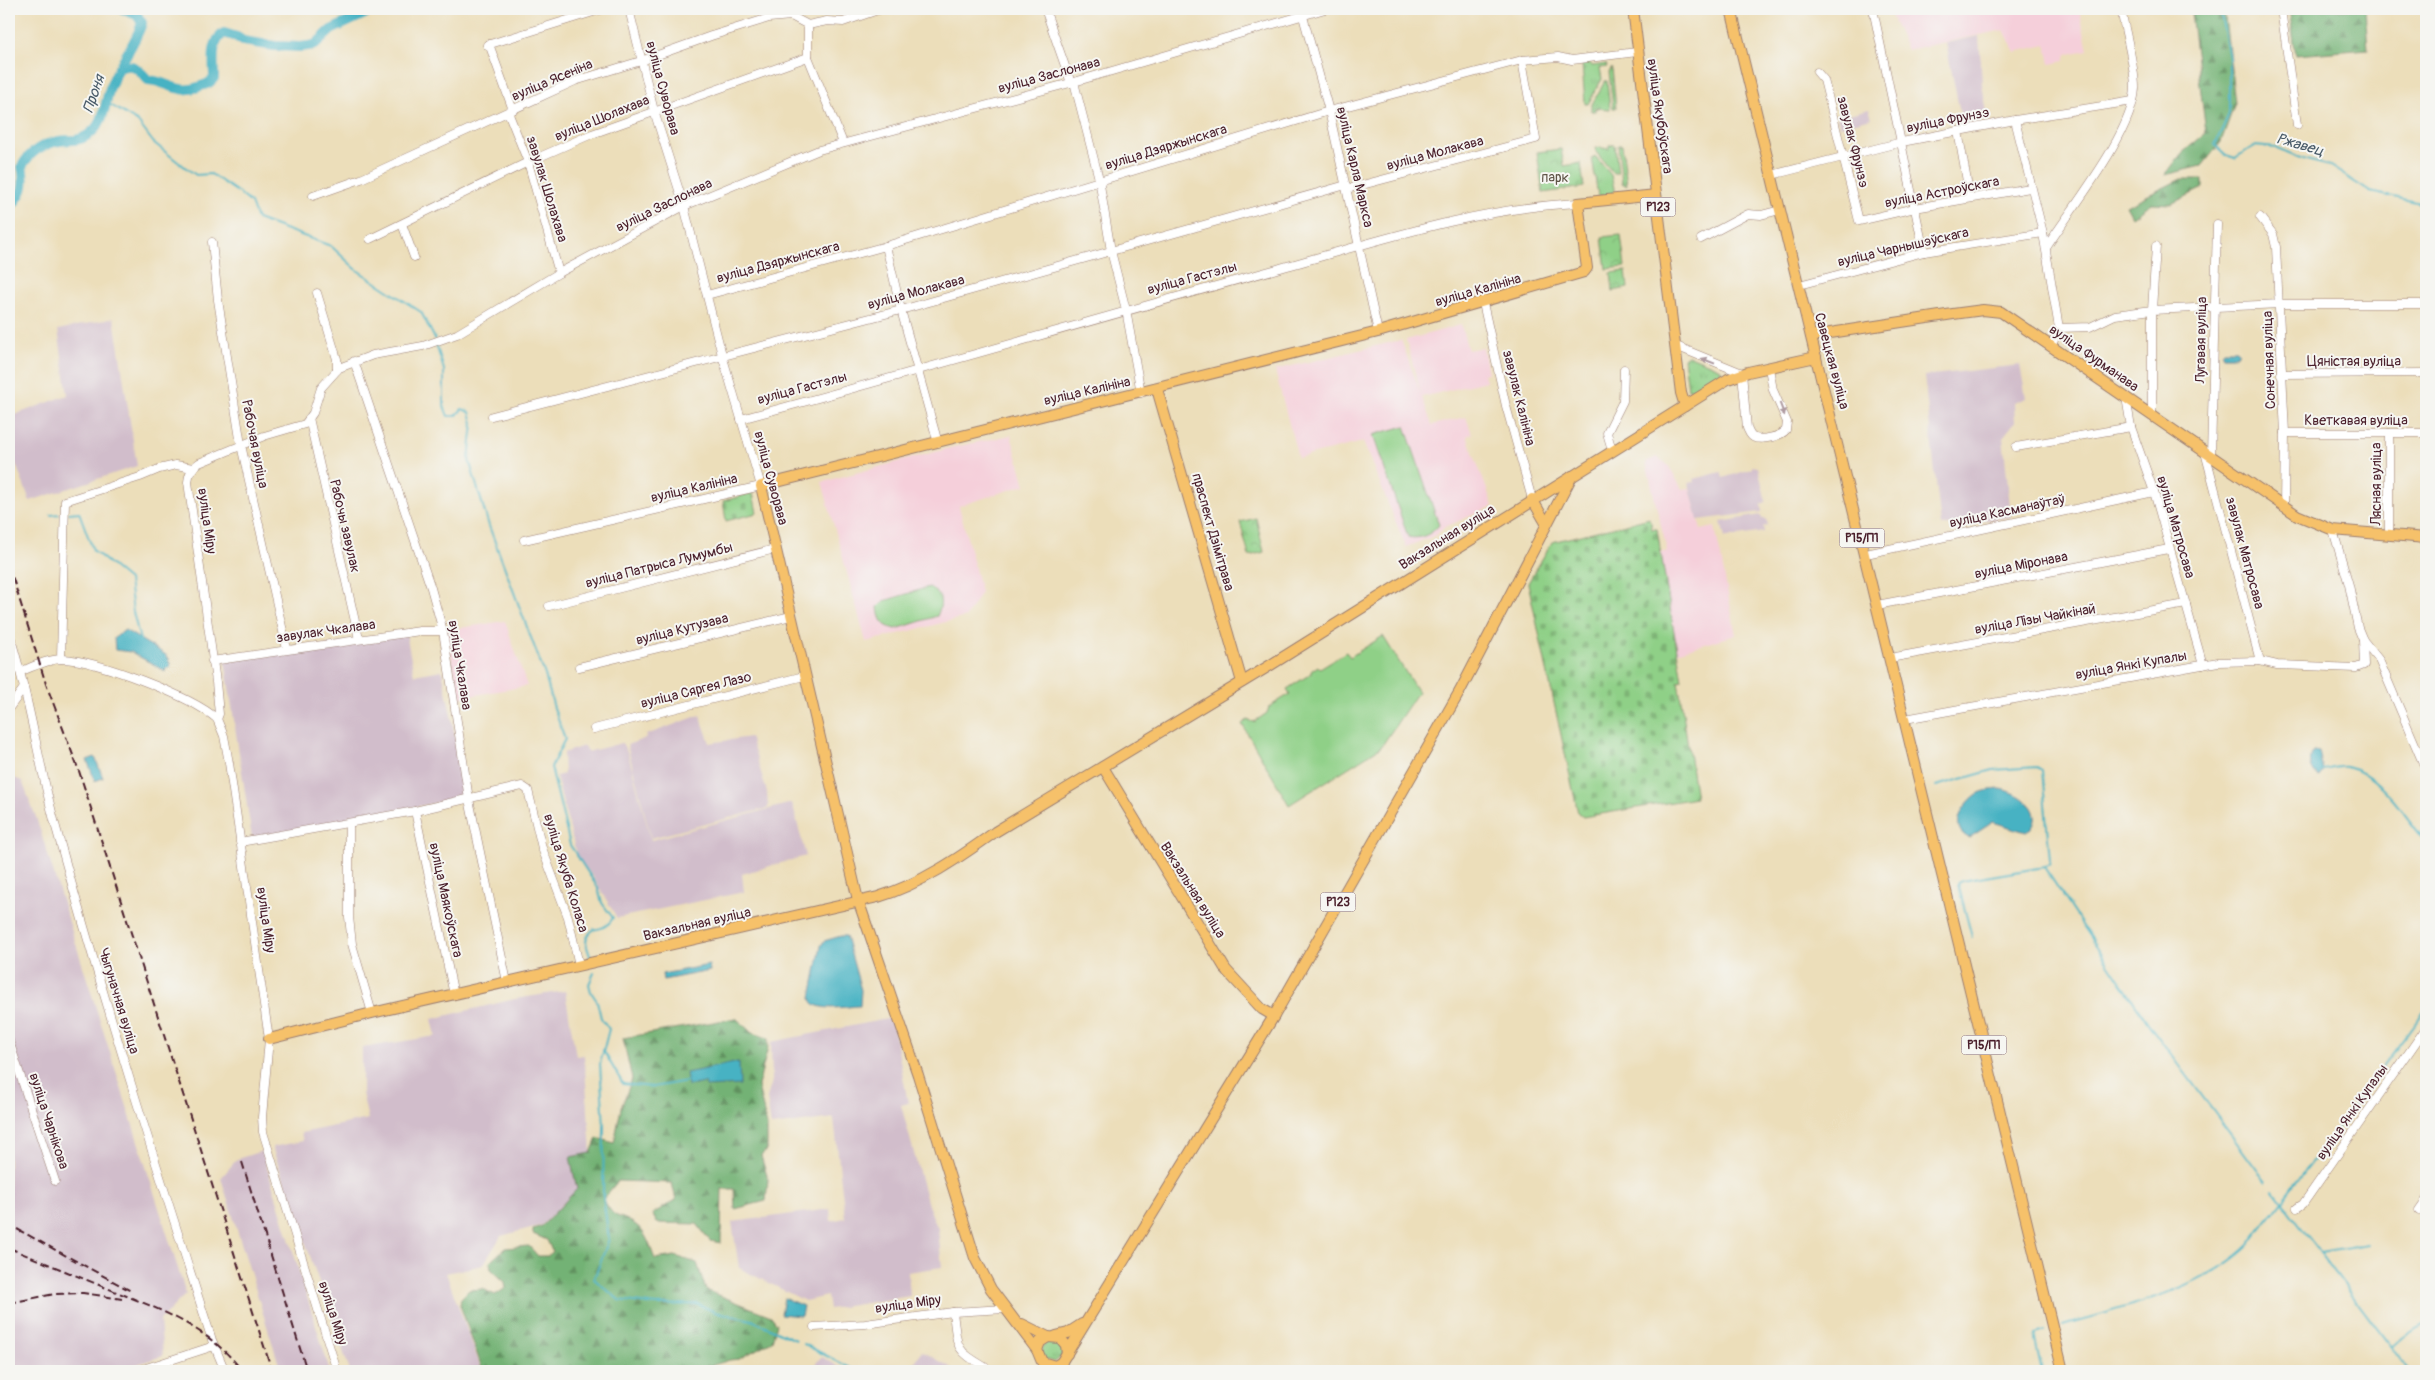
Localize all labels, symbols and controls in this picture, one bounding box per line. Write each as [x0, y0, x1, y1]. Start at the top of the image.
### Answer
street label: вуліца Суворава [642, 39, 684, 137]
street label: вуліца Заслонава [996, 53, 1102, 97]
street label: вуліца Ясеніна [509, 55, 595, 105]
street label: вуліца Якубоўскага [1644, 57, 1676, 175]
water label: Проня [79, 71, 110, 115]
street label: вуліца Шолахава [552, 91, 652, 145]
street label: завулак Фрунзэ [1833, 95, 1873, 189]
street label: вуліца Фрунзэ [1905, 104, 1991, 136]
street label: вуліца Карла Маркса [1333, 105, 1377, 229]
street label: вуліца Дзяржынскага [1103, 120, 1229, 174]
water label: Ржавец [2274, 129, 2326, 161]
street label: вуліца Молакава [1385, 132, 1485, 174]
street label: завулак Шолахава [523, 134, 571, 244]
park label: парк [1541, 169, 1569, 186]
street label: вуліца Астроўскага [1883, 173, 2001, 211]
street label: вуліца Заслонава [613, 174, 715, 236]
road number: Р123 [1640, 198, 1676, 216]
street label: вуліца Чарнышэўскага [1836, 224, 1970, 270]
street label: вуліца Дзяржынскага [715, 237, 841, 287]
street label: вуліца Гастэлы [1145, 258, 1239, 298]
street label: вуліца Калініна [1433, 270, 1523, 310]
street label: вуліца Молакава [866, 271, 966, 313]
street label: Лугавая вуліца [2192, 297, 2210, 384]
street label: Савецкая вуліца [1811, 311, 1853, 411]
street label: Сонечная вуліца [2259, 311, 2279, 409]
street label: вуліца Фурманава [2046, 321, 2142, 395]
street label: завулак Калініна [1499, 349, 1539, 447]
street label: Цяністая вуліца [2307, 353, 2401, 370]
one-way arrow [1700, 357, 1715, 365]
street label: вуліца Гастэлы [755, 368, 849, 408]
street label: вуліца Калініна [1042, 373, 1132, 409]
street label: Рабочая вуліца [238, 398, 272, 490]
one-way arrow [1779, 402, 1786, 417]
street label: Кветкавая вуліца [2304, 412, 2408, 429]
street label: вуліца Суворава [750, 429, 792, 527]
street label: Лясная вуліца [2368, 442, 2385, 527]
street label: вуліца Калініна [649, 470, 739, 506]
street label: праспект Дзімітрава [1188, 471, 1238, 593]
street label: вуліца Матросава [2153, 474, 2199, 580]
street label: Рабочы завулак [326, 478, 364, 574]
street label: вуліца Міру [194, 487, 220, 555]
street label: вуліца Касманаўтаў [1948, 490, 2066, 532]
street label: завулак Матросава [2222, 495, 2268, 611]
street label: Вакзальная вуліца [1396, 501, 1498, 573]
road number: Р15/П1 [1840, 528, 1884, 548]
street label: вуліца Патрыса Лумумбы [584, 538, 734, 592]
street label: вуліца Міронава [1973, 548, 2069, 582]
street label: вуліца Лізы Чайкінай [1973, 600, 2097, 638]
street label: вуліца Кутузава [634, 609, 730, 649]
street label: завулак Чкалава [275, 616, 377, 646]
street label: вуліца Чкалава [445, 619, 475, 711]
street label: вуліца Янкі Купалы [2074, 647, 2188, 683]
street label: вуліца Сяргея Лазо [639, 668, 754, 712]
street label: вуліца Якуба Коласа [540, 812, 592, 934]
street label: Вакзальная вуліца [1157, 839, 1229, 941]
street label: вуліца Маякоўскага [426, 841, 466, 959]
street label: вуліца Міру [253, 886, 279, 954]
road number: Р123 [1320, 892, 1356, 912]
street label: Вакзальная вуліца [642, 903, 752, 945]
street label: Чыгуначная вуліца [95, 946, 143, 1056]
road number: Р15/П1 [1962, 1036, 2006, 1054]
street label: вуліца Янкі Купалы [2313, 1061, 2391, 1163]
street label: вуліца Чарнікова [25, 1071, 73, 1171]
street label: вуліца Міру [315, 1279, 351, 1347]
street label: вуліца Міру [874, 1291, 942, 1317]

